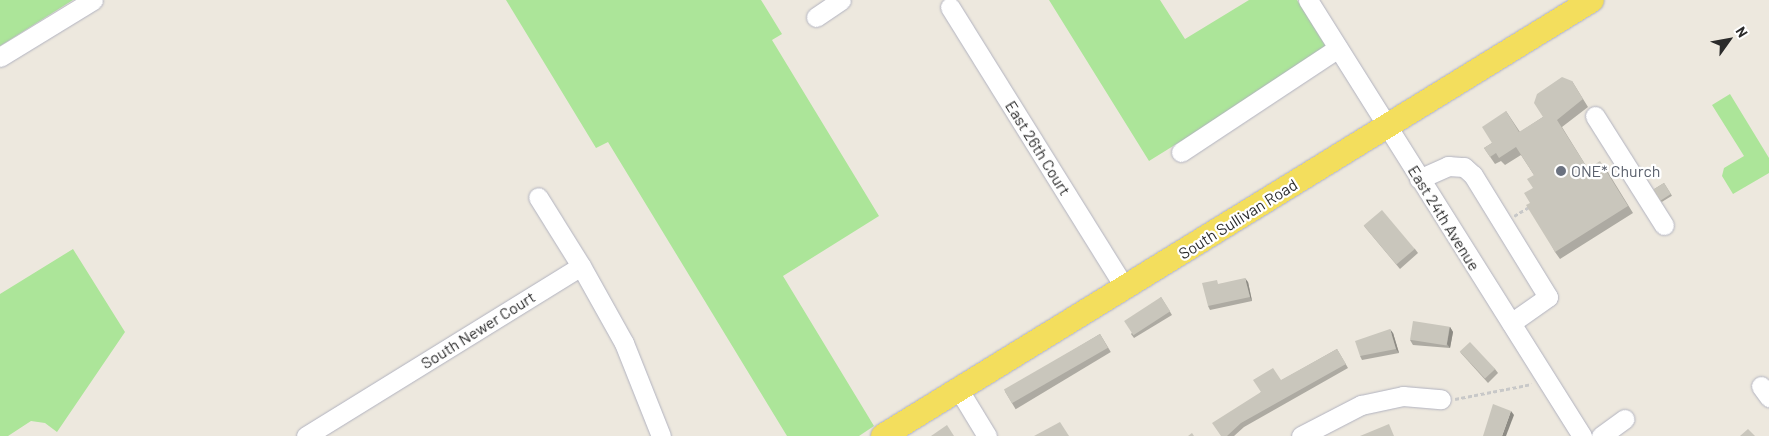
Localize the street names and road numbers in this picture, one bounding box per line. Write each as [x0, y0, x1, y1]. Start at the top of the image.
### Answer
street label: East 26th Court [1001, 97, 1075, 199]
street label: East 24th Avenue [1404, 162, 1484, 274]
street label: South Sullivan Road [1175, 175, 1301, 263]
street label: South Newer Court [417, 287, 539, 373]

